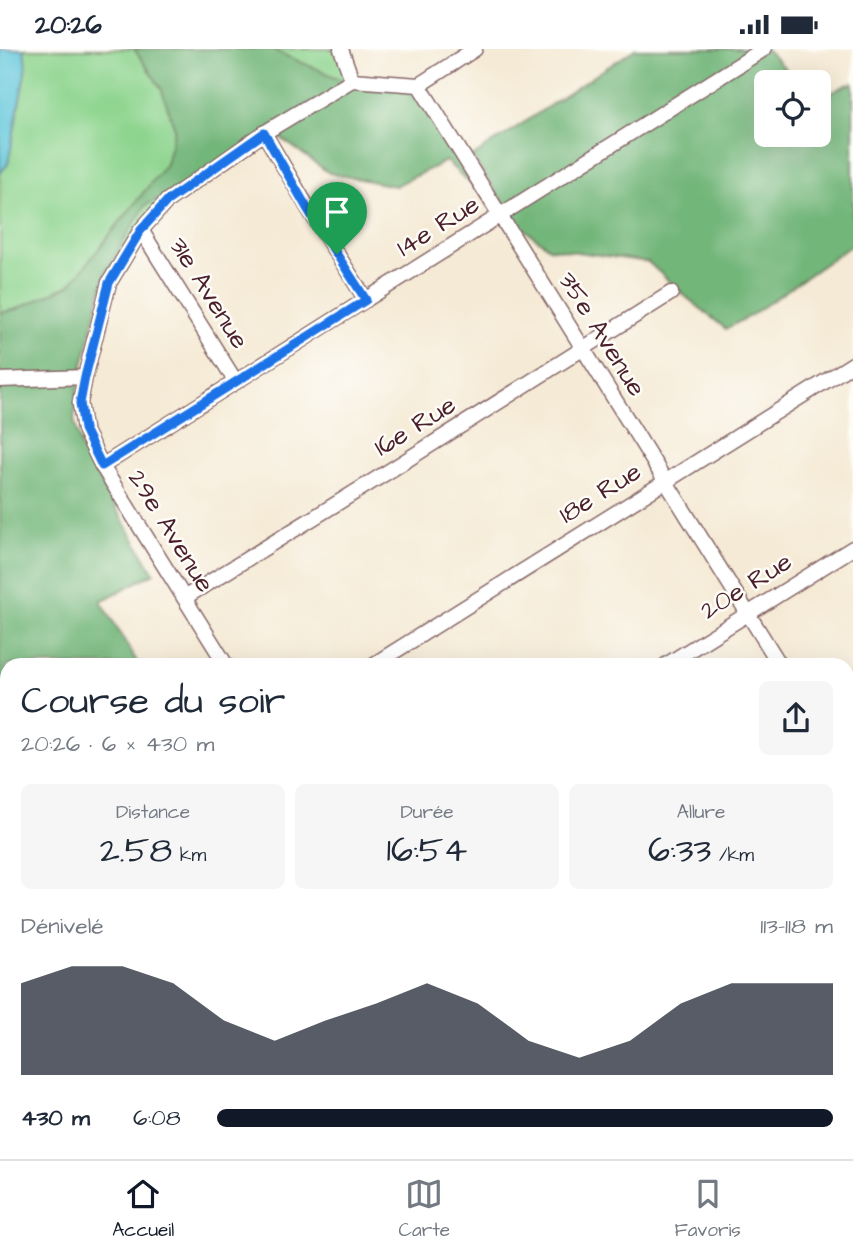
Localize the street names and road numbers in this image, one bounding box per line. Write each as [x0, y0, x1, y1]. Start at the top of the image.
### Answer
street label: 14e Rue [390, 187, 486, 265]
street label: 31e Avenue [160, 230, 258, 356]
street label: 35e Avenue [549, 265, 655, 403]
street label: 16e Rue [367, 387, 463, 465]
street label: 18e Rue [552, 454, 648, 532]
street label: 29e Avenue [119, 463, 223, 599]
street label: 20e Rue [693, 544, 799, 628]

